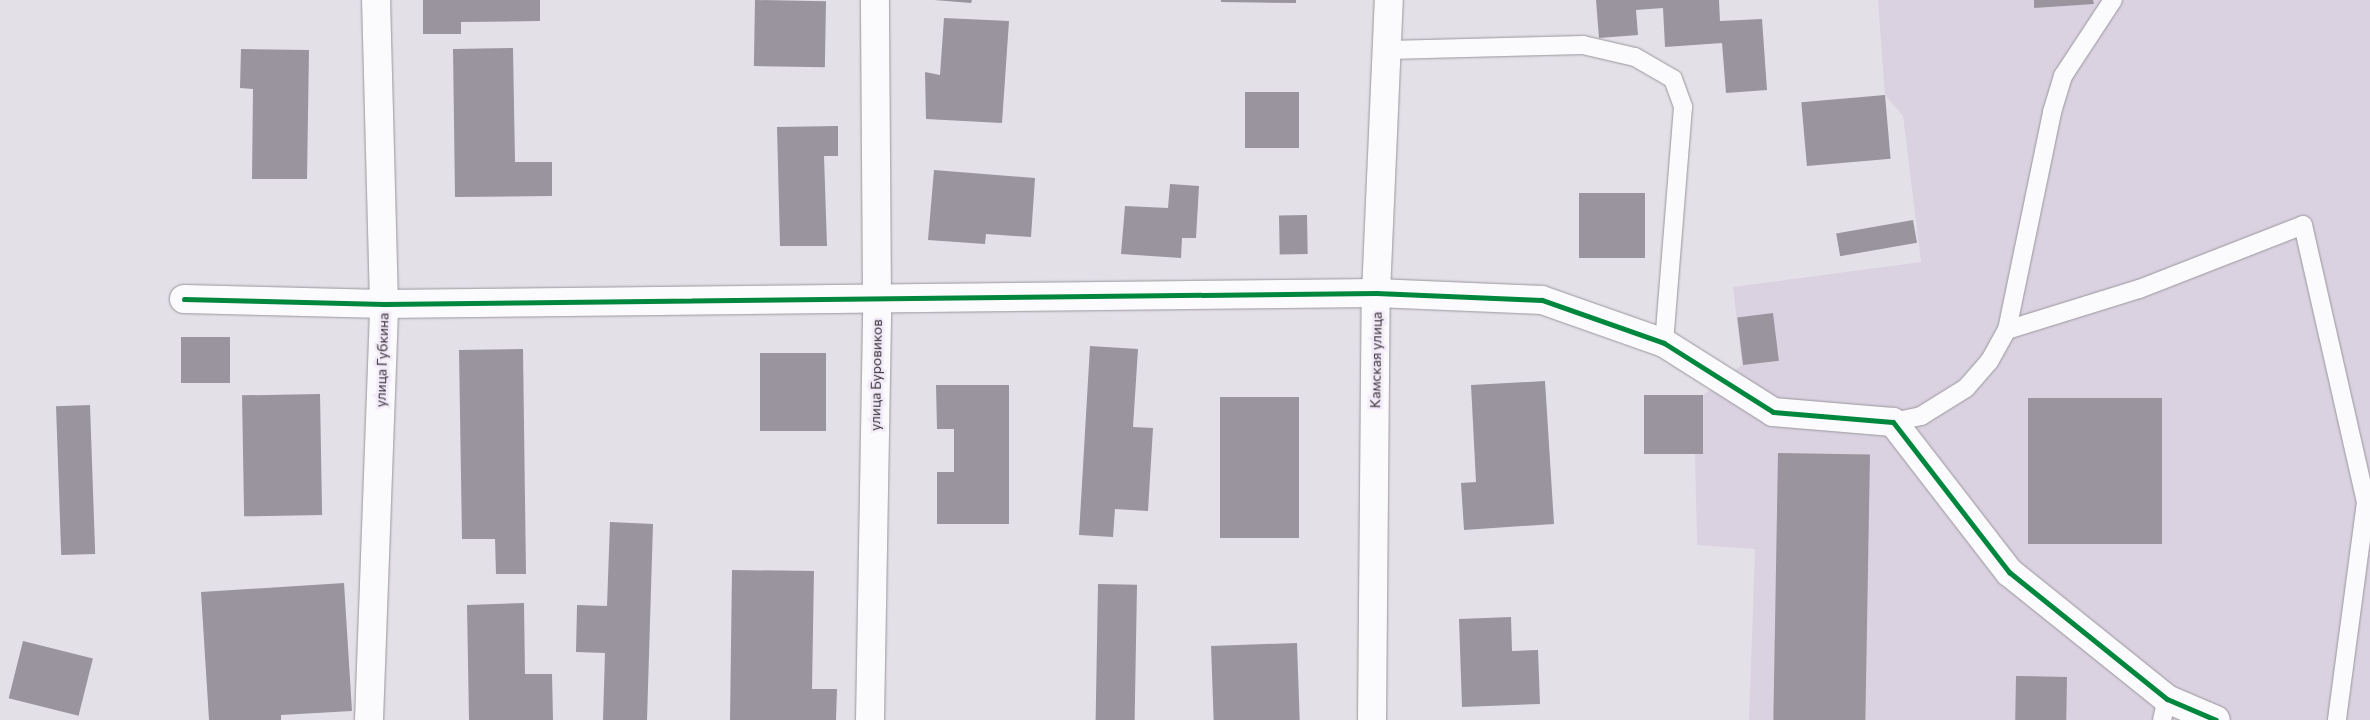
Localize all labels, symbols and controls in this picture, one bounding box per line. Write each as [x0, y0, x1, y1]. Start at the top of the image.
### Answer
street label: улица Губкина [372, 312, 392, 408]
street label: Камская улица [1367, 312, 1385, 408]
street label: улица Буровиков [867, 319, 885, 431]

